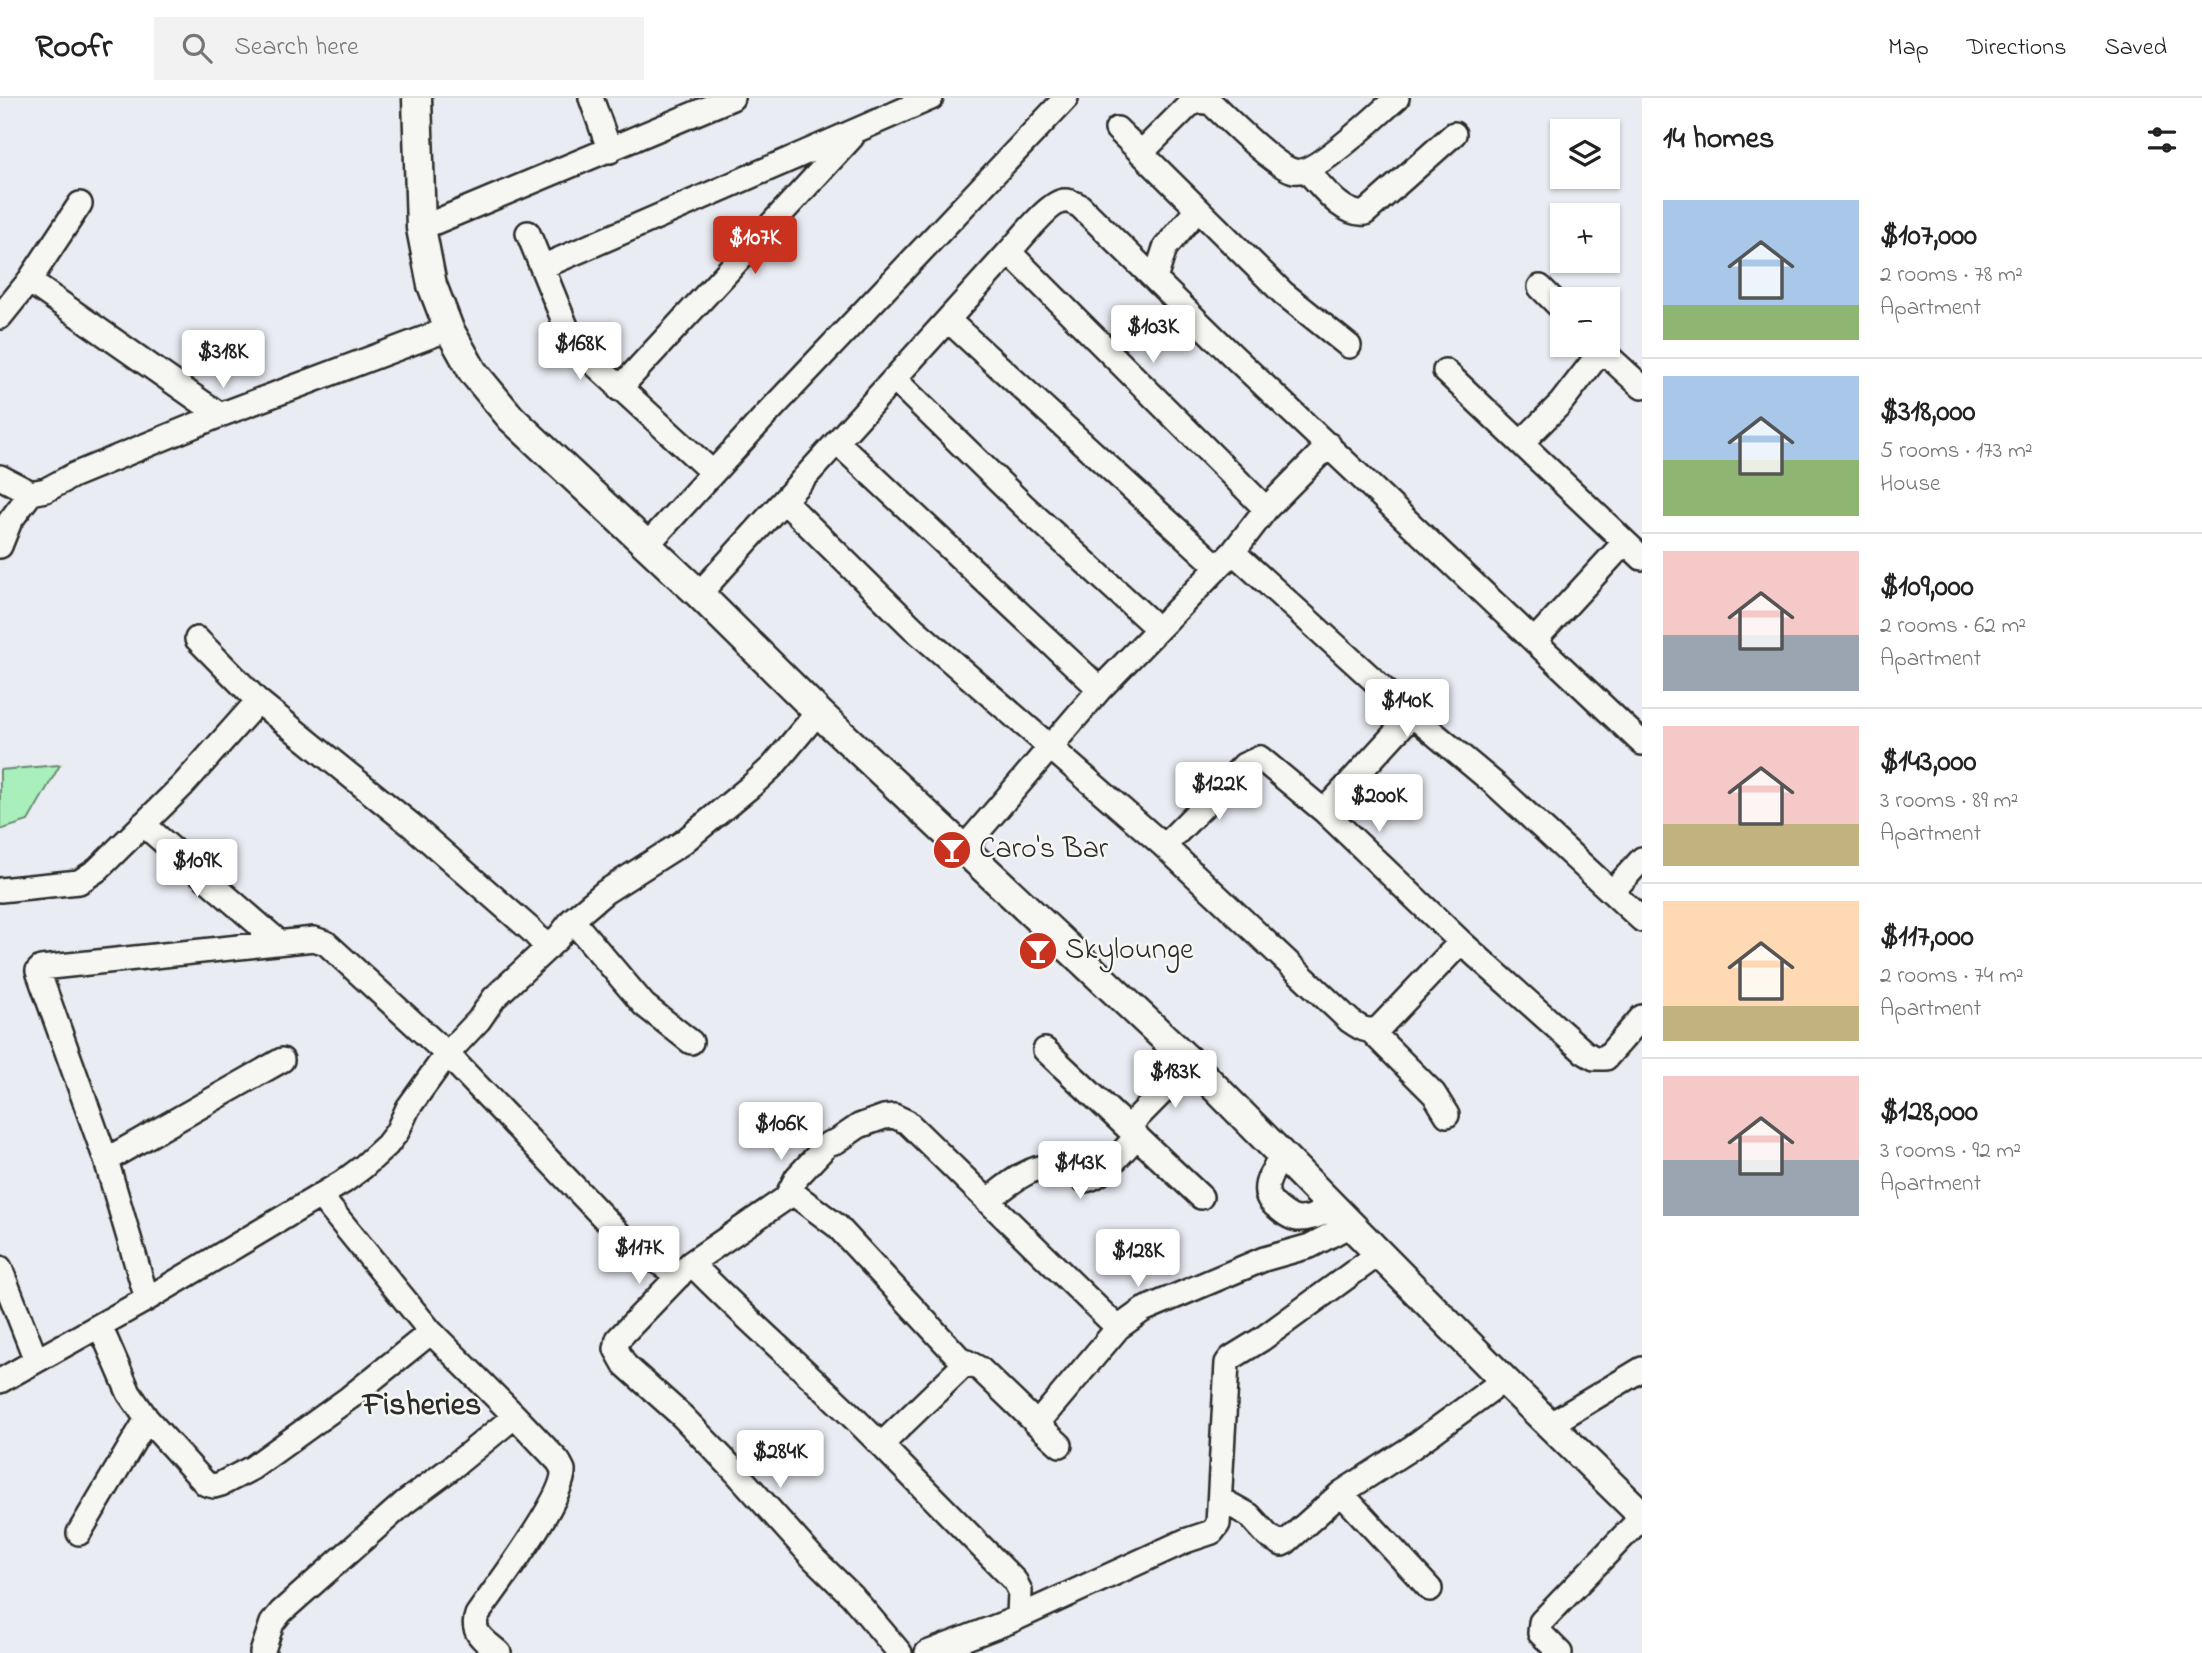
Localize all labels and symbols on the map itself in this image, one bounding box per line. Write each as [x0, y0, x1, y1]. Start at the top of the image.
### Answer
pin: $107K [706, 216, 804, 276]
pin: $103K [1104, 306, 1202, 365]
pin: $168K [531, 322, 629, 382]
pin: $318K [174, 330, 272, 390]
pin: $140K [1358, 680, 1456, 739]
pin: $122K [1170, 762, 1268, 822]
pin: $200K [1330, 774, 1428, 834]
place label: Caro's Bar [979, 828, 1109, 872]
bar icon: Caro's Bar [931, 829, 973, 871]
pin: $109K [148, 840, 246, 899]
place label: Skylounge [1065, 929, 1194, 973]
bar icon: Skylounge [1017, 930, 1059, 972]
pin: $183K [1126, 1051, 1224, 1110]
pin: $106K [732, 1102, 830, 1162]
pin: $143K [1031, 1142, 1129, 1201]
pin: $117K [590, 1226, 688, 1286]
pin: $128K [1089, 1230, 1187, 1289]
district label: Fisheries [361, 1383, 481, 1430]
pin: $284K [731, 1430, 829, 1490]

